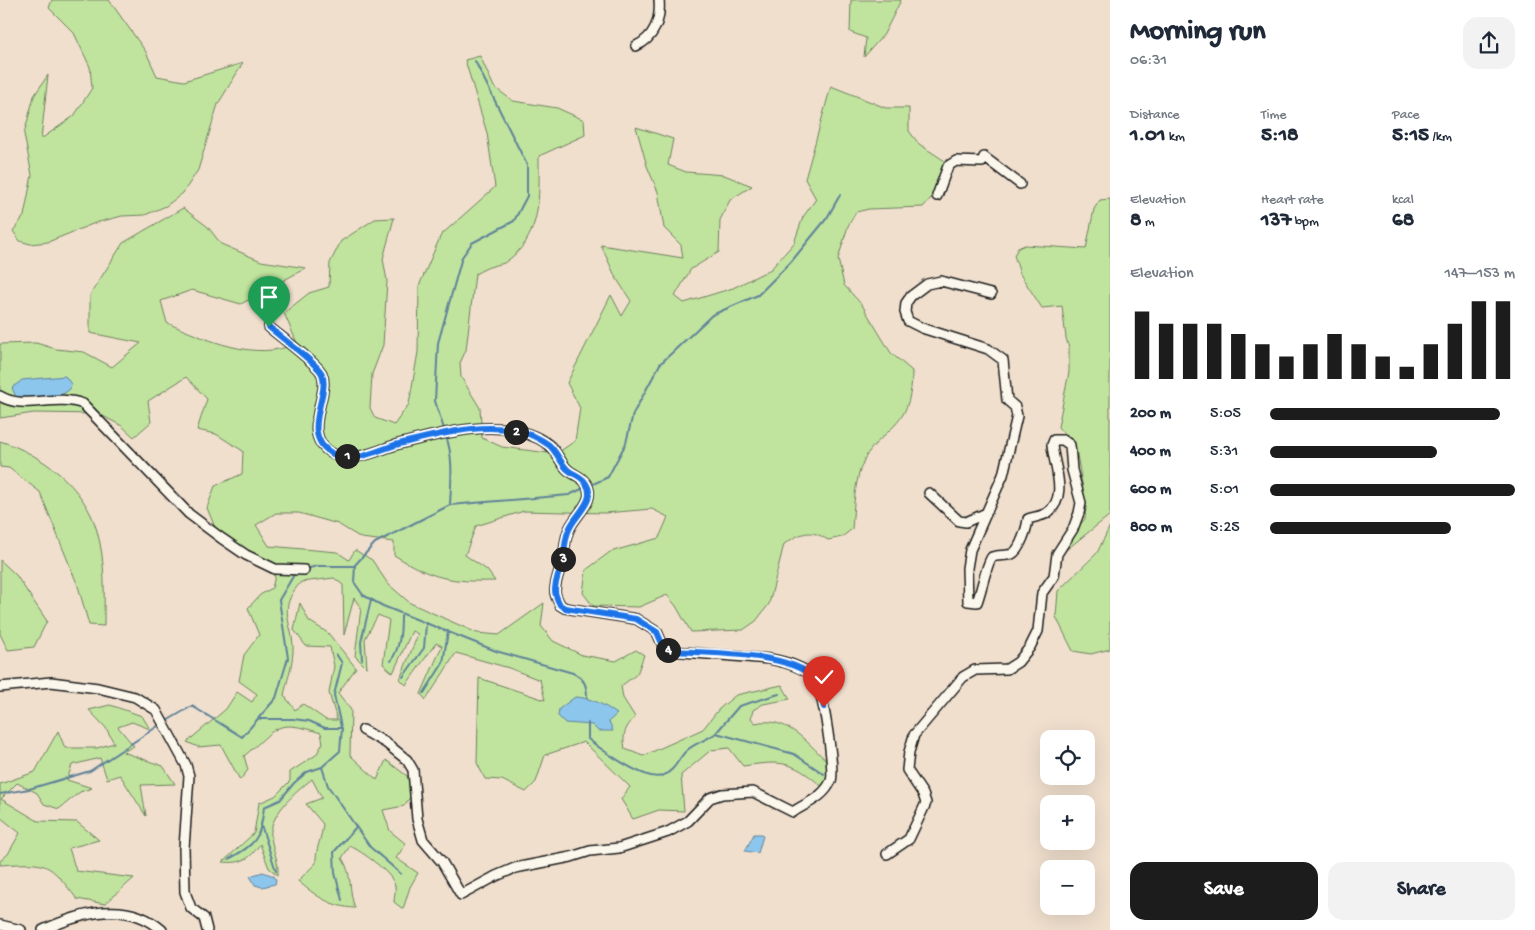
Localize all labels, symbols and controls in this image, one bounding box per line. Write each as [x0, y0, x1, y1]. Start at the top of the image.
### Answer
text: Morning run [1130, 16, 1265, 49]
button: share [1463, 17, 1515, 69]
text: 06:31 [1130, 52, 1167, 71]
text: Distance [1130, 107, 1179, 124]
text: Time [1261, 107, 1287, 124]
text: Pace [1392, 107, 1419, 124]
text: 1.01 [1130, 124, 1165, 149]
text: 5:18 [1261, 124, 1299, 149]
text: 5:15 [1392, 124, 1429, 149]
text: km [1165, 129, 1185, 146]
text: /km [1429, 129, 1452, 146]
text: Elevation [1130, 192, 1186, 209]
text: Heart rate [1261, 192, 1324, 209]
text: kcal [1392, 192, 1414, 209]
text: 8 [1130, 209, 1142, 234]
text: 137 [1261, 209, 1291, 234]
text: 68 [1392, 209, 1414, 234]
text: m [1142, 214, 1155, 231]
text: bpm [1291, 214, 1319, 231]
text: Elevation [1130, 265, 1194, 284]
text: 147–153 m [1445, 265, 1515, 284]
pin [248, 276, 290, 327]
icon: arrive [255, 283, 283, 311]
text: 200 m [1130, 405, 1171, 424]
text: 5:05 [1210, 405, 1241, 424]
pin: 2 [504, 420, 528, 444]
text: 2 [513, 424, 520, 441]
text: 400 m [1130, 443, 1171, 462]
text: 5:31 [1210, 443, 1238, 462]
pin: 1 [334, 444, 360, 468]
text: 1 [345, 448, 350, 465]
text: 600 m [1130, 481, 1171, 500]
text: 5:01 [1210, 481, 1239, 500]
text: 800 m [1130, 519, 1172, 538]
text: 5:25 [1210, 519, 1240, 538]
pin: 3 [550, 546, 576, 572]
text: 3 [560, 551, 567, 568]
pin: 4 [656, 638, 680, 662]
text: 4 [665, 642, 672, 659]
pin [803, 656, 845, 707]
icon: check [810, 663, 838, 691]
map controls [1040, 730, 1095, 915]
button: locate [1040, 730, 1095, 785]
button: + [1040, 795, 1095, 850]
button: − [1040, 860, 1095, 915]
button: Save [1130, 862, 1318, 920]
button: Share [1328, 862, 1515, 920]

